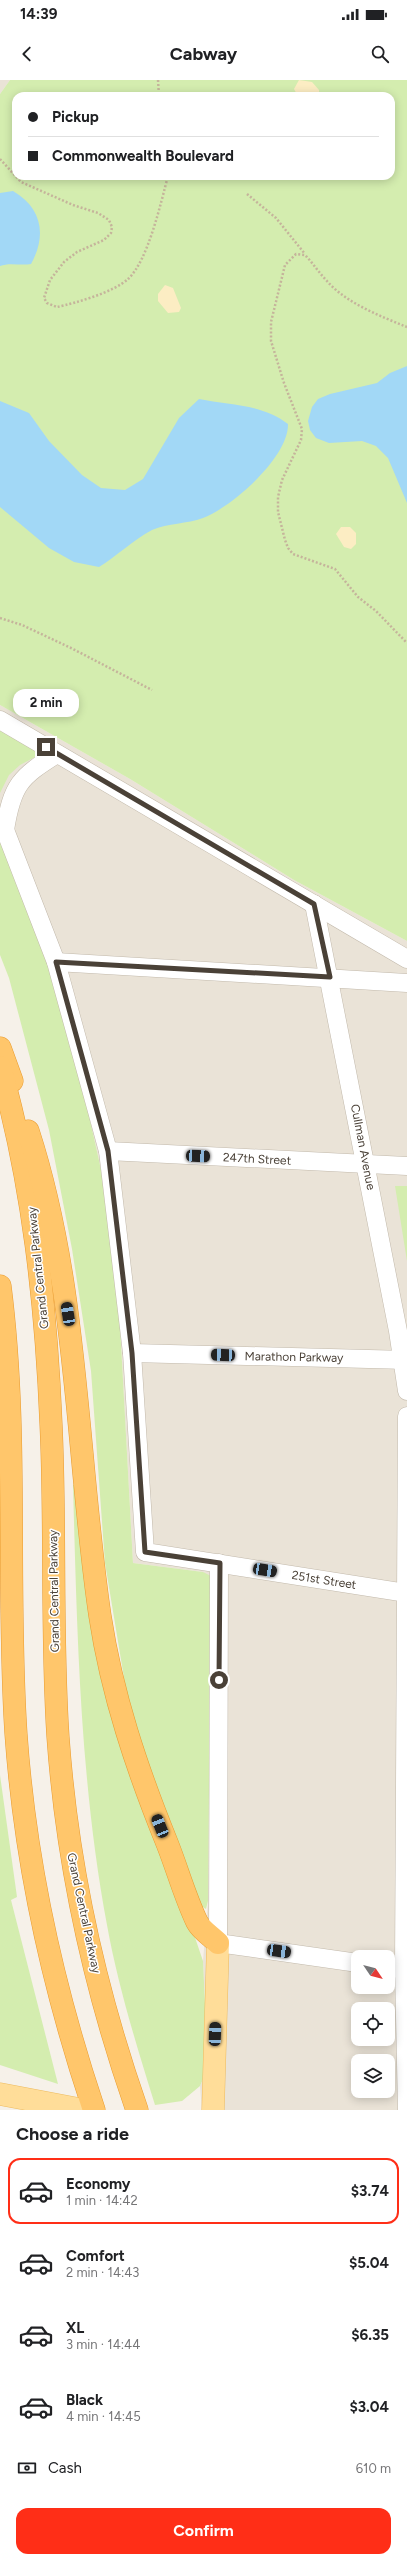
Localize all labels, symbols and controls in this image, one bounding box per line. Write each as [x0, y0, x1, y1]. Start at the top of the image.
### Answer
text: 14:39 [20, 5, 57, 23]
icon: back [16, 43, 38, 65]
text: Cabway [170, 43, 237, 65]
icon: search [369, 43, 391, 65]
text: Pickup [52, 108, 99, 126]
text: Commonwealth Boulevard [52, 147, 234, 165]
callout: 2 min [13, 689, 79, 717]
text: 2 min [30, 695, 62, 710]
route end [37, 738, 55, 756]
street label: Cullman Avenue [348, 1103, 378, 1192]
car [186, 1149, 210, 1163]
street label: 247th Street [222, 1150, 292, 1168]
street label: Grand Central Parkway [25, 1206, 51, 1330]
car [60, 1301, 76, 1327]
car [211, 1349, 235, 1361]
street label: Marathon Parkway [245, 1349, 344, 1365]
street label: Grand Central Parkway [46, 1529, 62, 1652]
car [252, 1562, 278, 1578]
street label: 251st Street [291, 1568, 358, 1592]
route start [210, 1671, 228, 1689]
car [150, 1813, 170, 1839]
street label: Grand Central Parkway [64, 1852, 104, 1975]
car [266, 1943, 292, 1959]
north arrow [351, 1950, 395, 1994]
map controls [351, 1950, 395, 2098]
button: locate [351, 2002, 395, 2046]
car [209, 2022, 221, 2046]
button: layers [351, 2054, 395, 2098]
text: Choose a ride [16, 2123, 129, 2145]
icon: car [18, 2173, 54, 2209]
text: Economy [66, 2175, 131, 2193]
text: $3.74 [351, 2182, 389, 2200]
text: 1 min · 14:42 [66, 2193, 138, 2208]
icon: car [18, 2245, 54, 2281]
text: Comfort [66, 2247, 125, 2265]
text: $5.04 [349, 2254, 389, 2272]
text: 2 min · 14:43 [66, 2265, 139, 2280]
icon: car [18, 2317, 54, 2353]
text: XL [66, 2319, 84, 2337]
text: $6.35 [351, 2326, 389, 2344]
text: 3 min · 14:44 [66, 2337, 140, 2352]
icon: car [18, 2389, 54, 2425]
text: Black [66, 2391, 103, 2409]
text: $3.04 [349, 2398, 389, 2416]
text: 4 min · 14:45 [66, 2409, 141, 2424]
icon: cash [16, 2457, 38, 2479]
text: Cash [48, 2459, 82, 2477]
text: 610 m [356, 2461, 391, 2476]
button: Confirm [16, 2508, 391, 2554]

